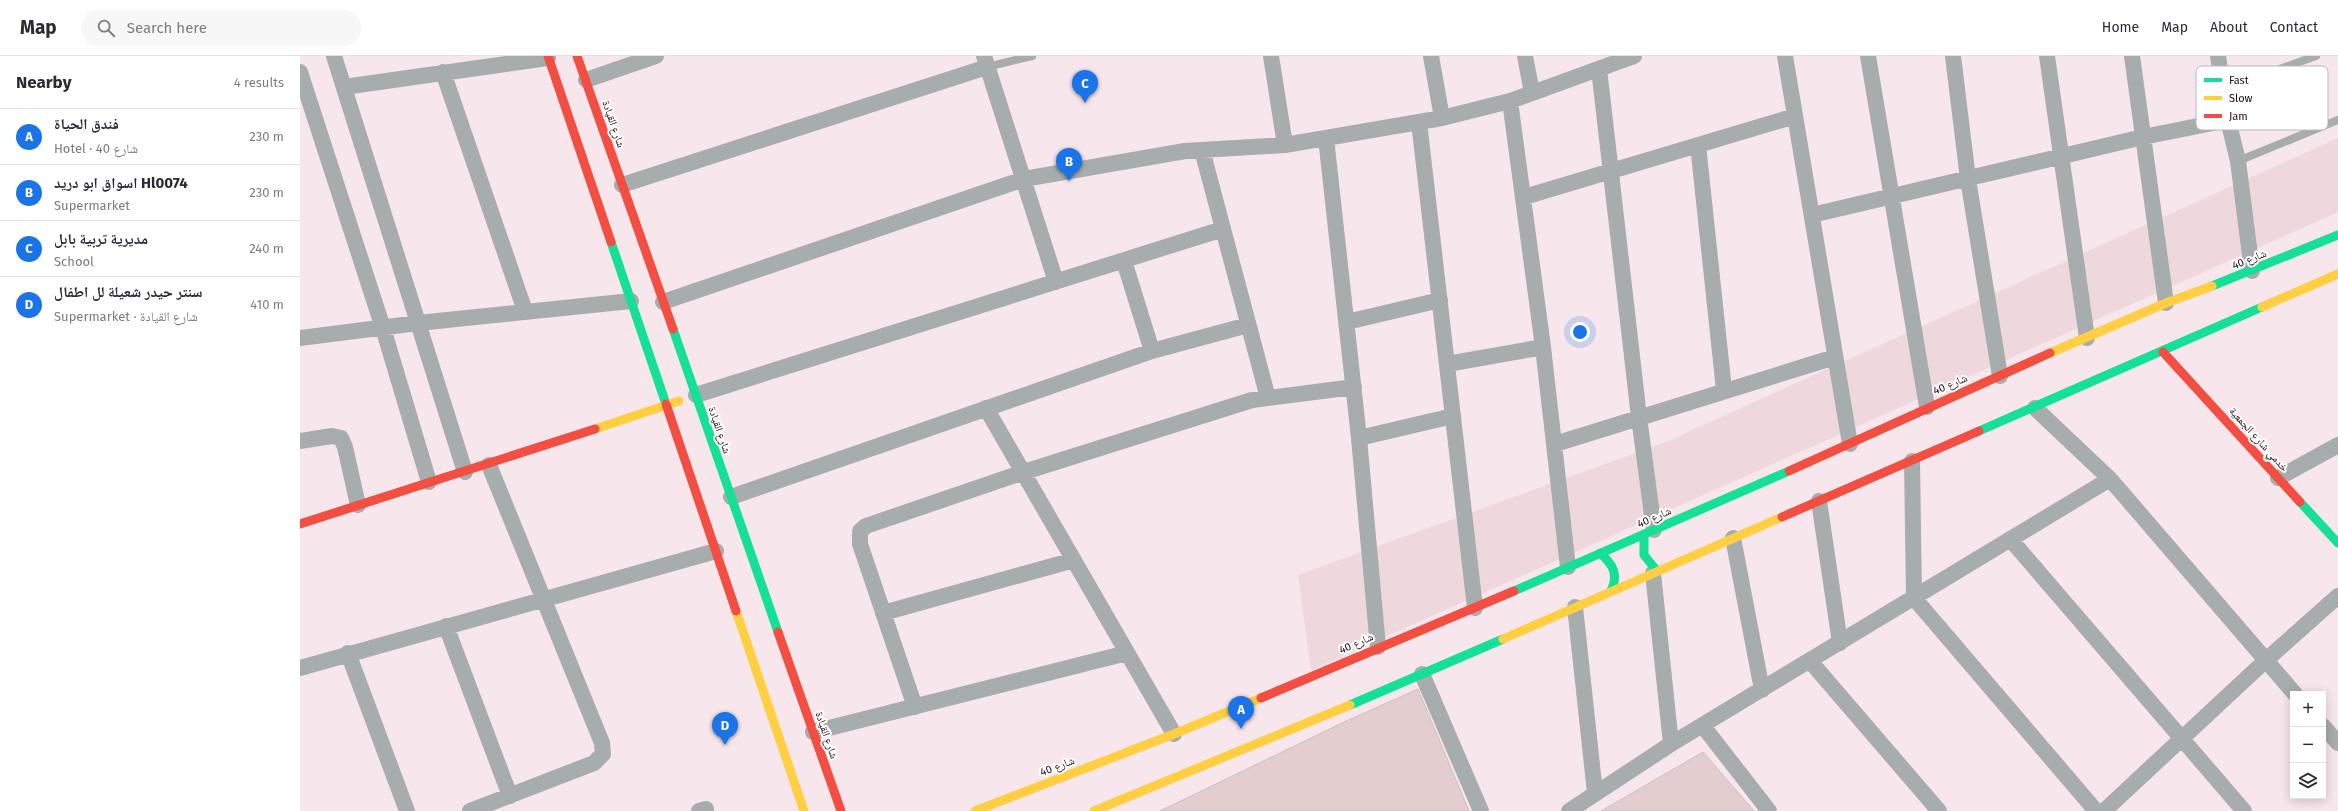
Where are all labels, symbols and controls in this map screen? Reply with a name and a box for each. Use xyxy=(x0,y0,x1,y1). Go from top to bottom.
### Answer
search box xyxy=(81,10,361,46)
text: Map xyxy=(20,16,57,39)
icon: search xyxy=(95,17,117,39)
text: Search here xyxy=(127,19,207,37)
text: Home xyxy=(2102,19,2139,36)
text: Map xyxy=(2161,19,2188,36)
text: About xyxy=(2210,19,2248,36)
text: Contact xyxy=(2270,19,2318,36)
legend xyxy=(2196,66,2328,130)
pin: C xyxy=(1072,70,1098,103)
text: Nearby xyxy=(16,72,71,93)
text: Fast xyxy=(2229,74,2249,87)
text: 4 results xyxy=(234,75,284,90)
text: Slow xyxy=(2229,92,2253,105)
street label: شارع القيادة xyxy=(599,99,628,149)
text: Jam xyxy=(2229,110,2248,123)
text: فندق الحياة xyxy=(54,115,119,133)
text: A xyxy=(25,129,33,144)
text: 230 m xyxy=(249,129,284,144)
text: Hotel · شارع 40 xyxy=(54,141,138,156)
pin: B xyxy=(1056,148,1082,181)
text: اسواق ابو دريد Hl0074 xyxy=(54,174,188,192)
text: B xyxy=(25,185,33,200)
text: 230 m xyxy=(249,185,284,200)
text: Supermarket xyxy=(54,198,130,213)
text: مديرية تربية بابل xyxy=(54,230,148,248)
text: C xyxy=(25,241,33,256)
text: 240 m xyxy=(249,241,284,256)
street label: شارع 40 xyxy=(2230,247,2268,272)
text: School xyxy=(54,254,94,269)
text: سنتر حيدر شعيلة لل اطفال xyxy=(54,283,203,301)
text: D xyxy=(25,297,33,312)
text: 410 m xyxy=(250,297,284,312)
text: Supermarket · شارع القيادة xyxy=(54,309,198,324)
your location xyxy=(1570,322,1590,342)
street label: شارع 40 xyxy=(1931,371,1969,397)
street label: شارع القيادة xyxy=(705,405,734,455)
street label: خدمي شارع الجمعية xyxy=(2225,405,2291,475)
street label: شارع 40 xyxy=(1635,504,1673,531)
street label: شارع 40 xyxy=(1337,630,1375,657)
map controls xyxy=(2290,691,2326,799)
button: + xyxy=(2290,691,2326,727)
pin: A xyxy=(1228,696,1254,729)
street label: شارع القيادة xyxy=(812,710,841,760)
pin: D xyxy=(712,712,738,745)
button: − xyxy=(2290,727,2326,763)
street label: شارع 40 xyxy=(1038,754,1076,779)
button: layers xyxy=(2290,763,2326,799)

